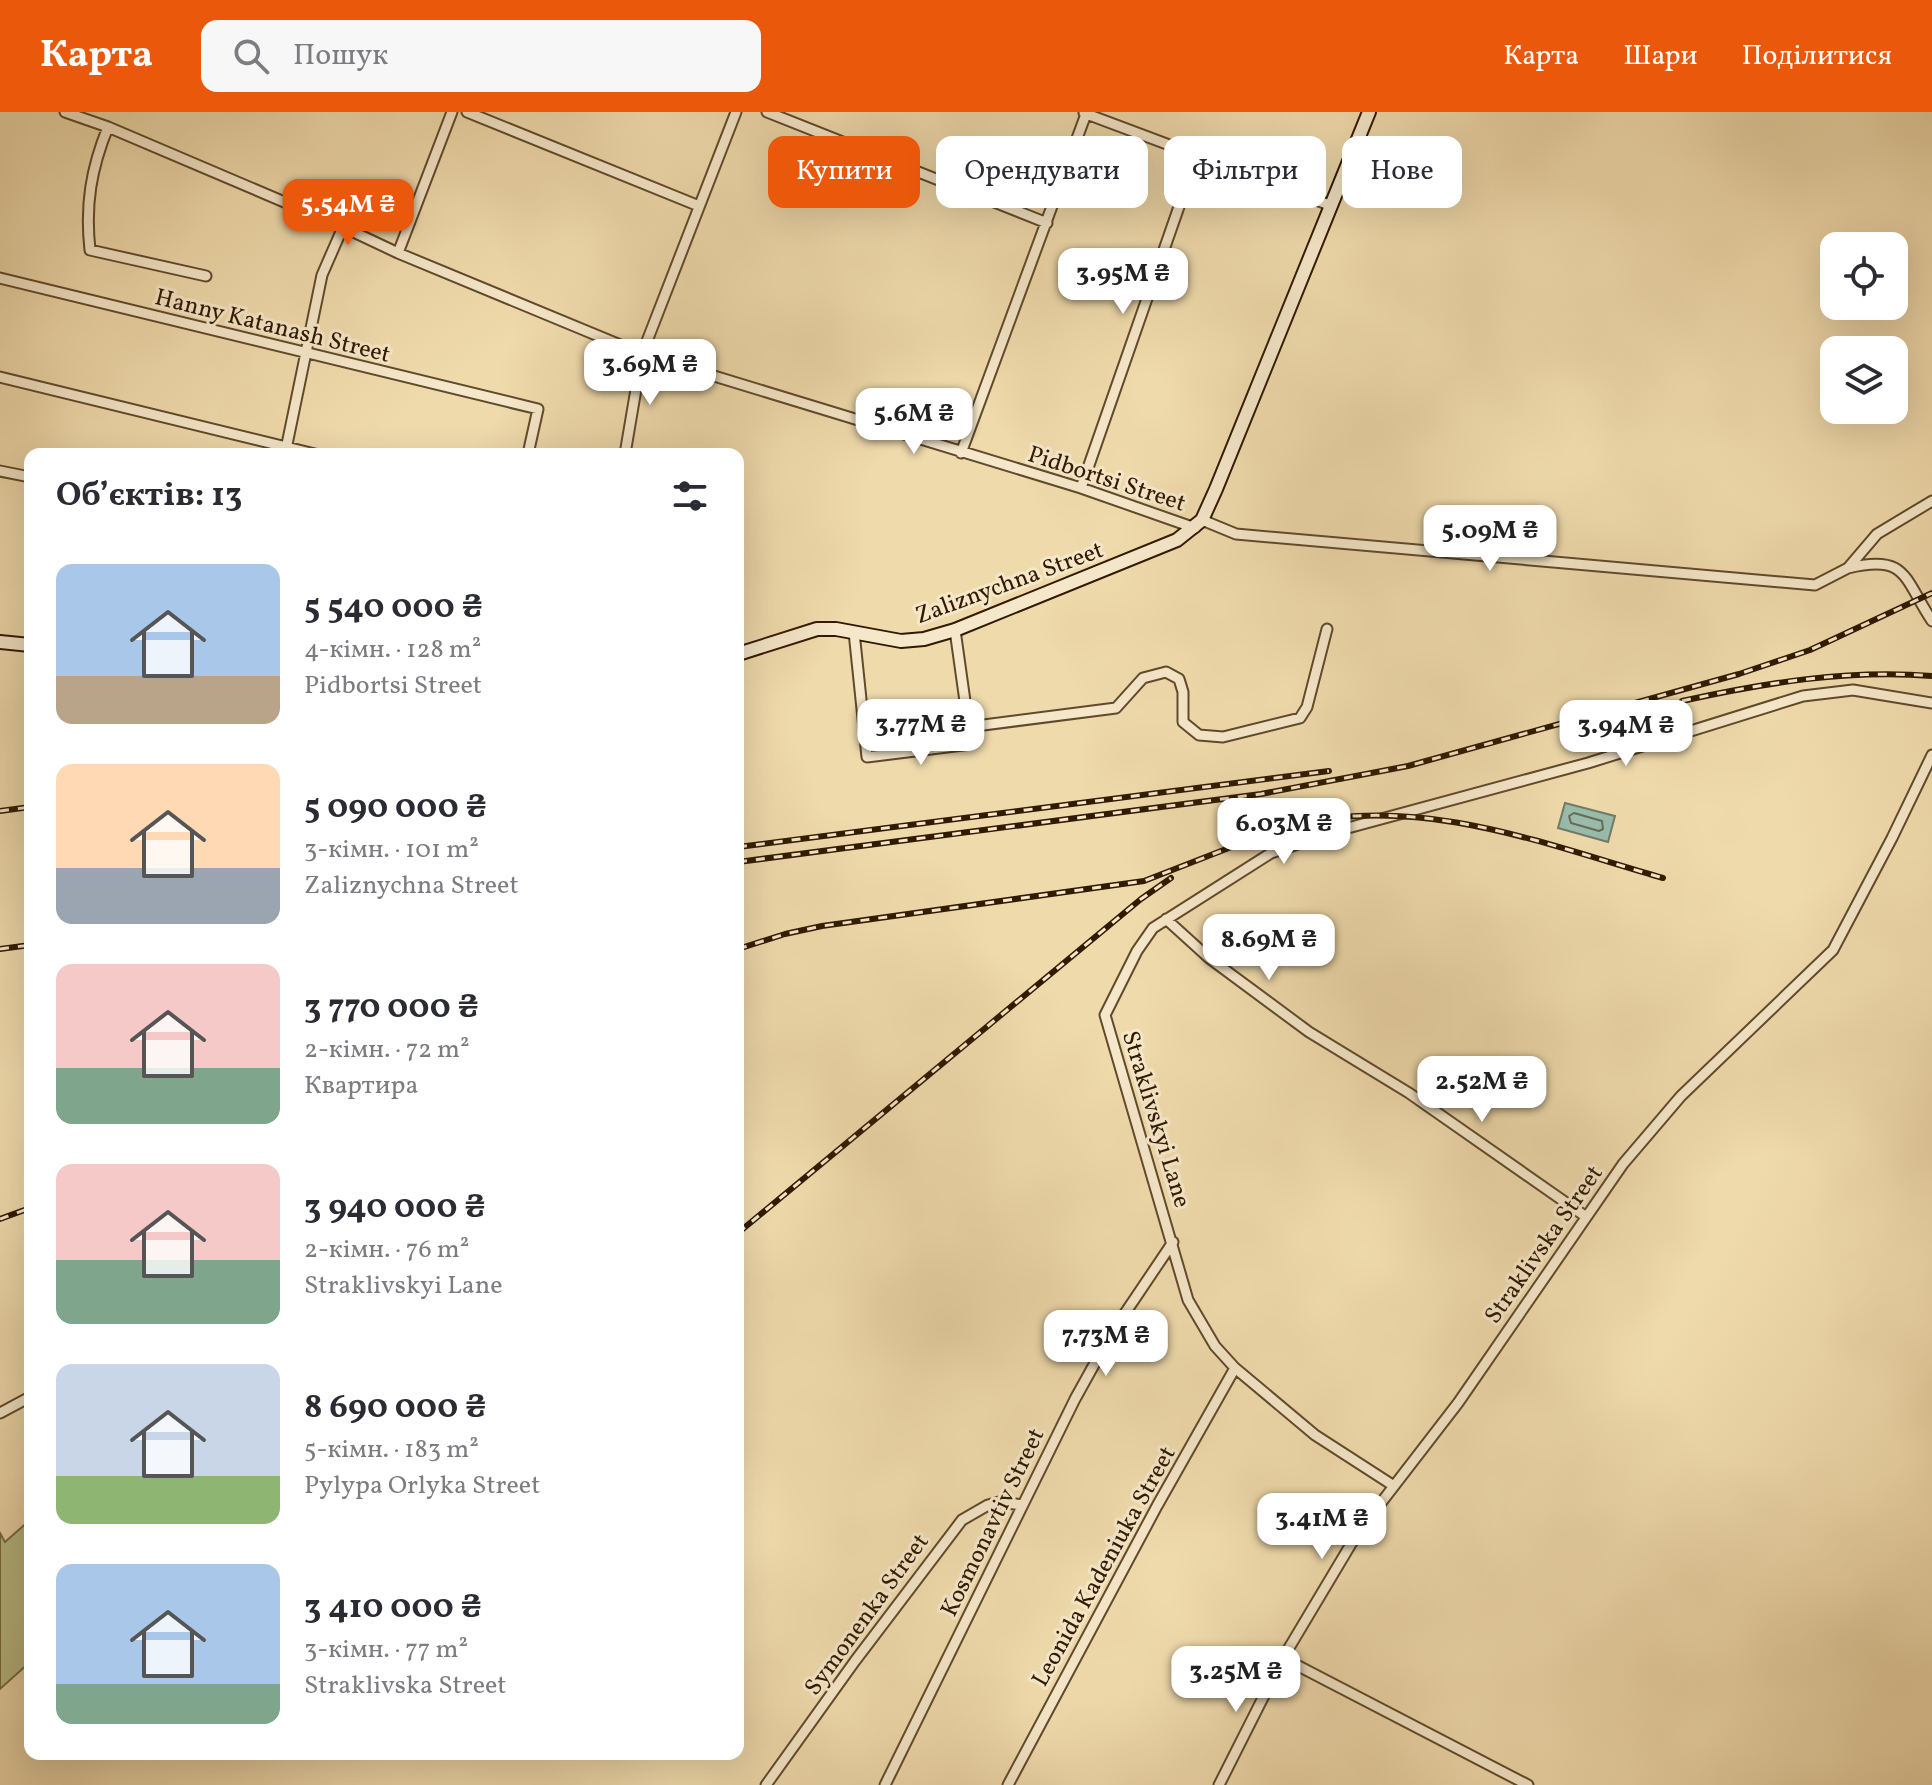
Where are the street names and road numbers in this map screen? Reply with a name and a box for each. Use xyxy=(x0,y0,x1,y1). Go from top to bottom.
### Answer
street label: Hanny Katanash Street xyxy=(151,281,394,373)
street label: Pidbortsi Street xyxy=(1023,438,1190,521)
street label: Zaliznychna Street xyxy=(911,534,1109,634)
street label: Straklivskyi Lane xyxy=(1112,1027,1198,1212)
street label: Straklivska Street xyxy=(1477,1159,1612,1331)
street label: Kosmonavtiv Street xyxy=(933,1423,1054,1623)
street label: Leonida Kadeniuka Street xyxy=(1024,1440,1185,1693)
street label: Symonenka Street xyxy=(797,1527,938,1703)

